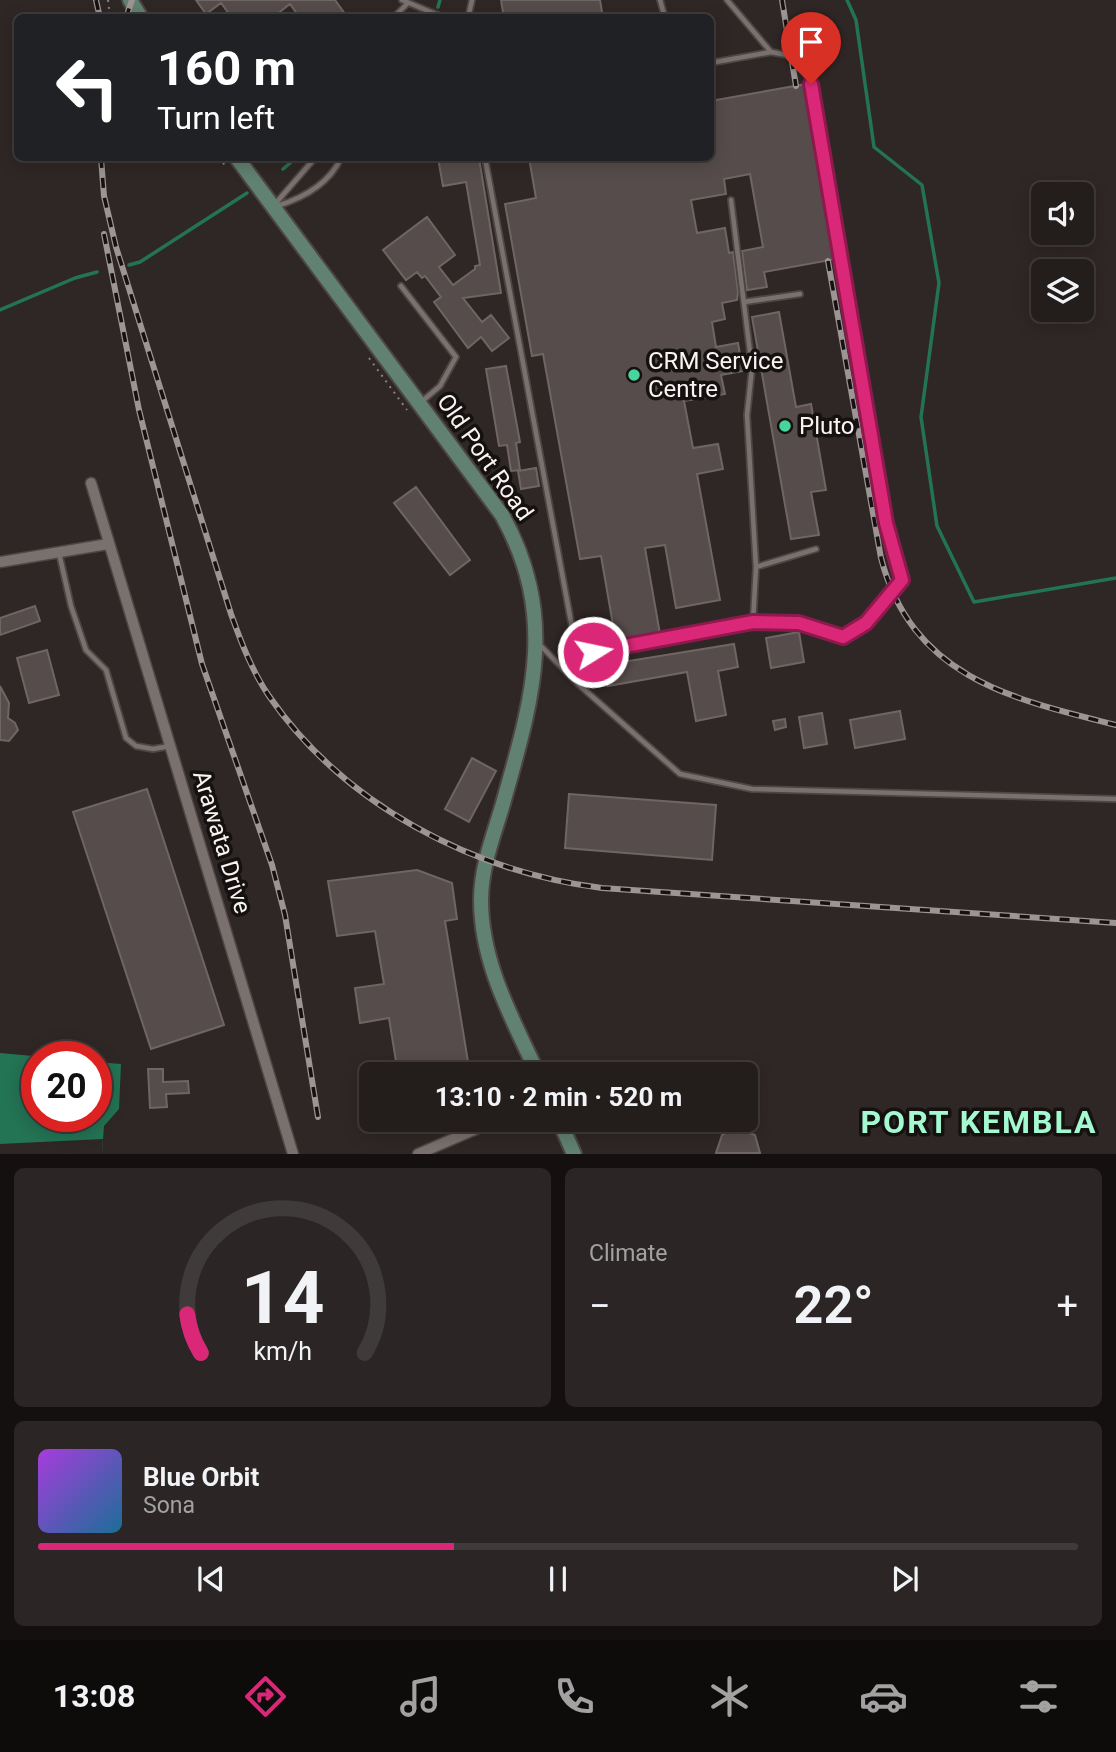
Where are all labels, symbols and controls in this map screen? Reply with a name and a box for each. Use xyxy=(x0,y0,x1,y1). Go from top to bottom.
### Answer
pin xyxy=(781,12.0,841,84)
icon: arrive xyxy=(792,23,830,61)
text: 160 m xyxy=(157,40,296,97)
icon: left xyxy=(42,42,133,133)
text: Turn left xyxy=(157,99,275,137)
map controls xyxy=(1031,182,1094,322)
button: sound xyxy=(1031,182,1094,245)
button: layers xyxy=(1031,259,1094,322)
place label: CRM Service Centre xyxy=(648,347,783,403)
marker: CRM Service Centre xyxy=(626,367,642,383)
street label: Old Port Road xyxy=(431,388,539,526)
place label: Pluto xyxy=(799,412,855,440)
marker: Pluto xyxy=(777,418,793,434)
position arrow xyxy=(556,615,630,689)
street label: Arawata Drive xyxy=(187,767,257,917)
speed limit sign: 20 xyxy=(21,1041,112,1132)
text: 13:10 · 2 min · 520 m xyxy=(435,1082,682,1112)
district label: PORT KEMBLA xyxy=(860,1103,1098,1141)
text: Climate xyxy=(589,1240,668,1267)
text: 14 xyxy=(241,1256,324,1342)
text: 22° xyxy=(794,1275,874,1336)
text: − xyxy=(589,1284,611,1328)
text: + xyxy=(1056,1284,1078,1328)
text: km/h xyxy=(253,1337,312,1366)
text: Blue Orbit xyxy=(143,1462,259,1492)
text: Sona xyxy=(143,1492,195,1519)
icon: previous xyxy=(192,1560,230,1598)
icon: pause xyxy=(539,1560,577,1598)
icon: next xyxy=(886,1560,924,1598)
icon: directions xyxy=(241,1672,290,1721)
icon: music xyxy=(396,1672,445,1721)
icon: phone xyxy=(550,1672,599,1721)
icon: climate xyxy=(705,1672,754,1721)
icon: car xyxy=(859,1672,908,1721)
icon: filters xyxy=(1014,1672,1063,1721)
text: 13:08 xyxy=(53,1677,135,1715)

